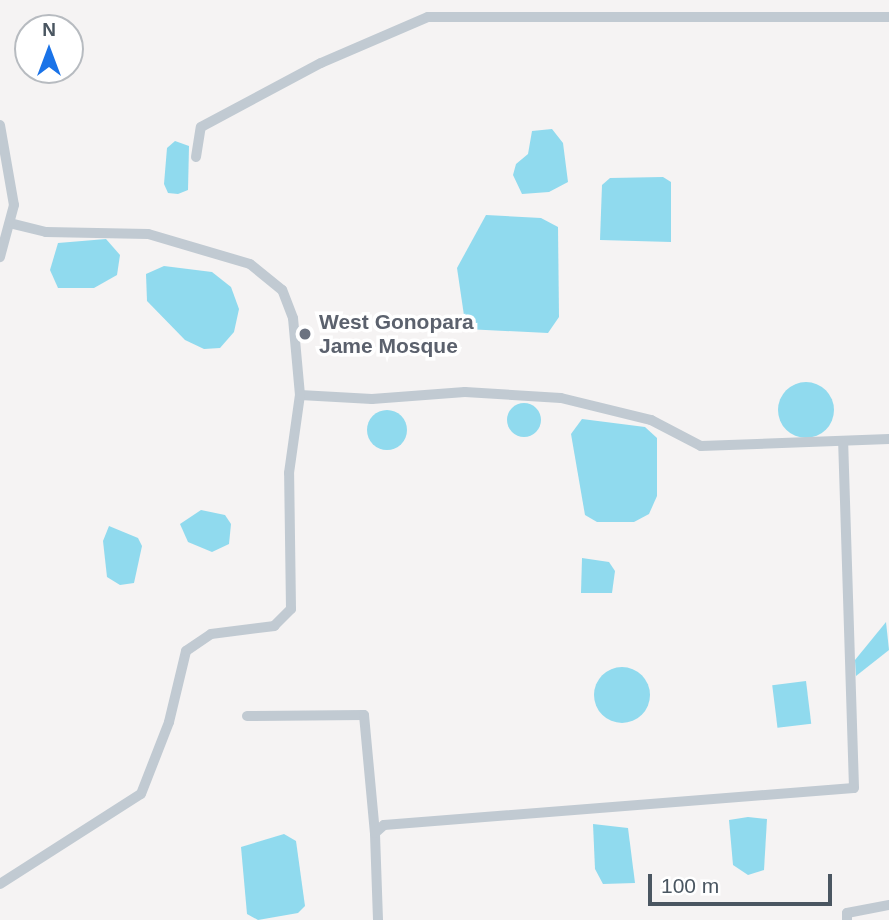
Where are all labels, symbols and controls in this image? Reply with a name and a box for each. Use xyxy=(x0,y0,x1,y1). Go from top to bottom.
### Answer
north arrow xyxy=(14,14,84,84)
text: N xyxy=(42,19,56,40)
place label: West Gonopara Jame Mosque xyxy=(319,309,474,359)
marker: West Gonopara Jame Mosque xyxy=(297,326,313,342)
scale bar xyxy=(651,860,835,904)
text: 100 m xyxy=(661,874,719,897)

